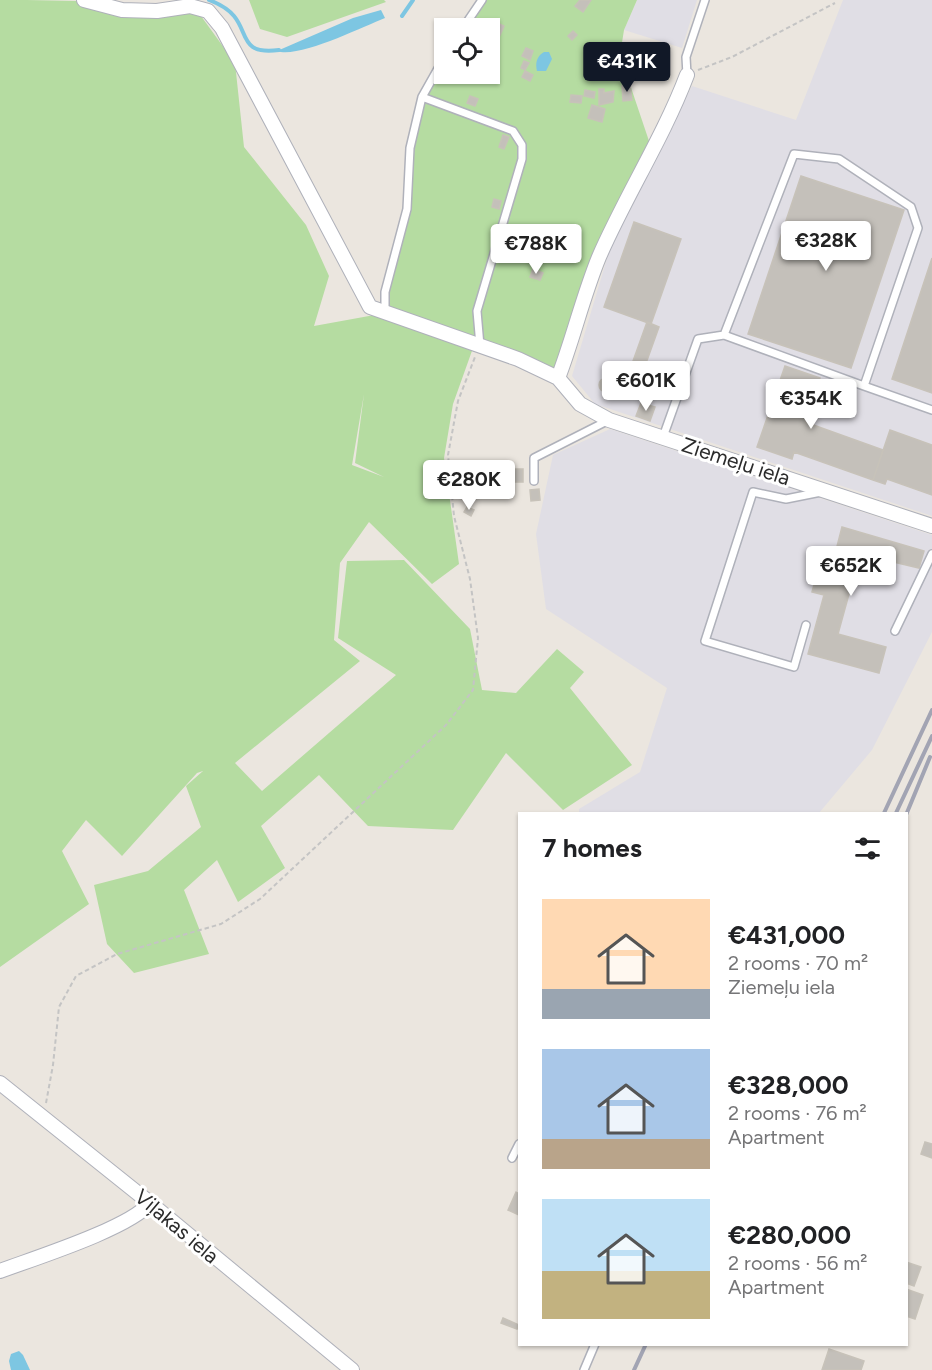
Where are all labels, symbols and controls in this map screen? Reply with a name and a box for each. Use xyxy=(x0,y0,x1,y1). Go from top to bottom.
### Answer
map controls xyxy=(434,18,500,84)
button: locate xyxy=(434,18,500,84)
pin: €431K xyxy=(585,42,669,93)
text: €431K xyxy=(597,49,657,73)
pin: €328K xyxy=(784,221,868,272)
pin: €788K xyxy=(494,224,578,275)
text: €328K xyxy=(795,228,857,252)
text: €788K xyxy=(505,231,567,255)
pin: €601K xyxy=(604,361,688,412)
text: €601K xyxy=(616,368,676,392)
pin: €354K xyxy=(769,379,853,430)
text: €354K xyxy=(780,386,842,410)
street label: Ziemeļu iela xyxy=(679,432,793,490)
pin: €280K xyxy=(427,460,511,511)
text: €280K xyxy=(437,467,501,491)
pin: €652K xyxy=(809,546,893,597)
text: €652K xyxy=(820,553,882,577)
text: 7 homes xyxy=(542,832,642,864)
icon: filters xyxy=(851,832,884,865)
text: €431,000 xyxy=(728,919,845,951)
icon: home xyxy=(590,923,662,995)
text: 2 rooms · 70 m² xyxy=(728,951,868,975)
text: Ziemeļu iela xyxy=(728,975,835,999)
text: €328,000 xyxy=(728,1069,849,1101)
icon: home xyxy=(590,1073,662,1145)
text: 2 rooms · 76 m² xyxy=(728,1101,867,1125)
text: Apartment xyxy=(728,1125,825,1149)
street label: Viļakas iela xyxy=(130,1184,224,1268)
text: €280,000 xyxy=(728,1219,851,1251)
icon: home xyxy=(590,1223,662,1295)
text: 2 rooms · 56 m² xyxy=(728,1251,867,1275)
text: Apartment xyxy=(728,1275,825,1299)

